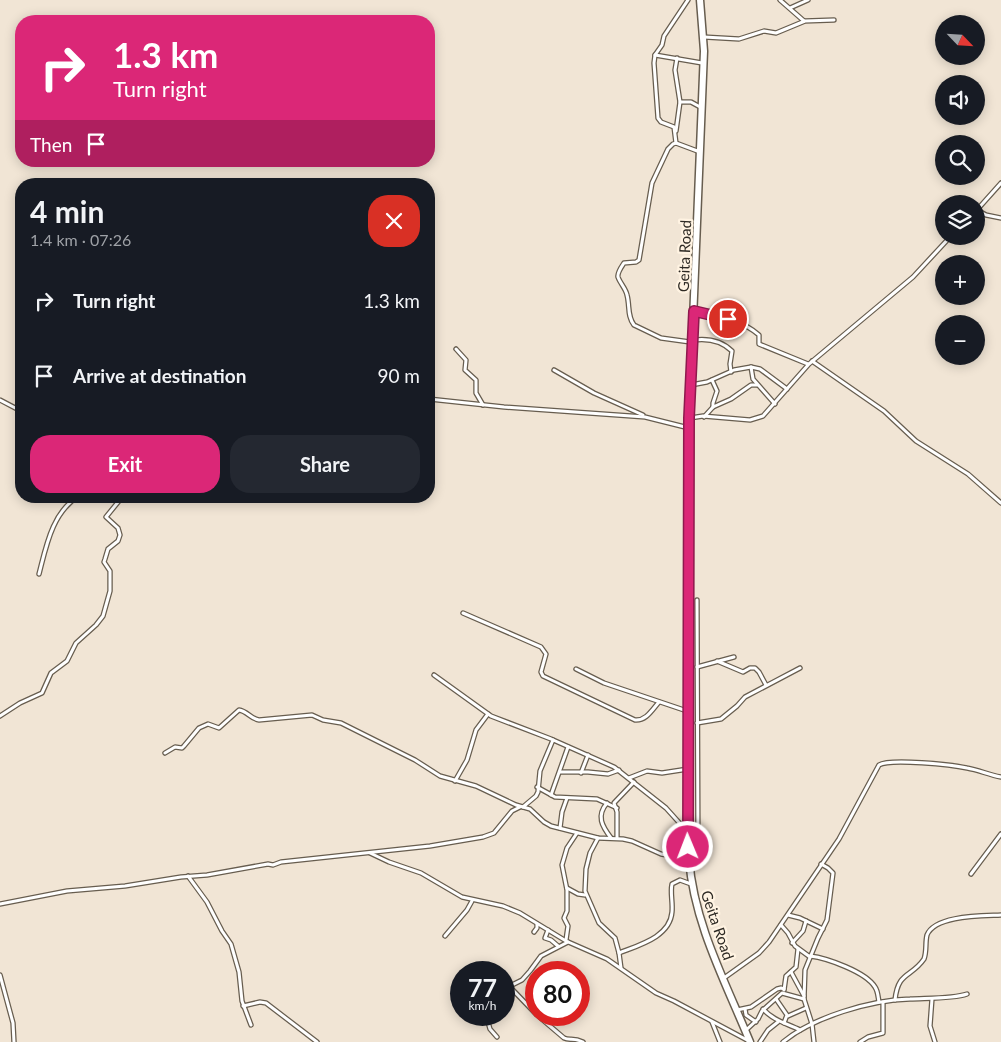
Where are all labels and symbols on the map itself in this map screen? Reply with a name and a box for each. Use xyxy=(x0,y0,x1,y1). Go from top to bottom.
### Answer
north arrow xyxy=(935,15,985,65)
street label: Geita Road xyxy=(674,220,694,292)
pin xyxy=(707,298,749,340)
position arrow xyxy=(661,820,713,872)
street label: Geita Road xyxy=(698,888,738,962)
speed limit sign: 80 xyxy=(525,961,590,1026)

